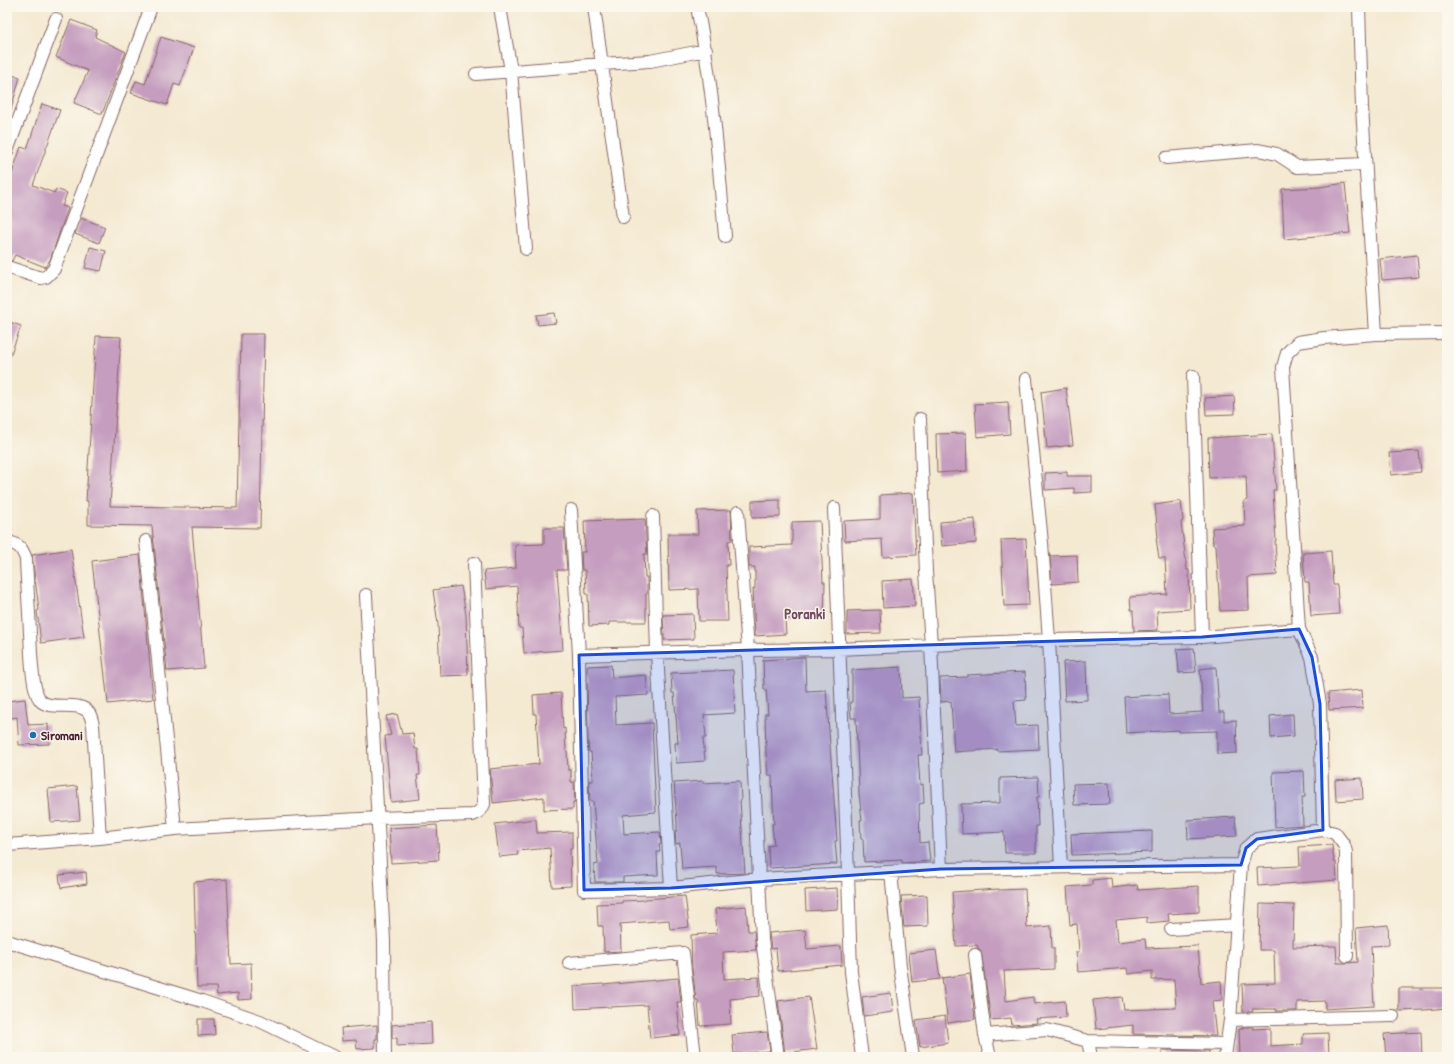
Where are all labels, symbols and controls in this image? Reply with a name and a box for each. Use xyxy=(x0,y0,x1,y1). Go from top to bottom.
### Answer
district label: Poranki xyxy=(784,603,826,624)
place label: Siromani xyxy=(41,726,83,744)
marker: Siromani xyxy=(28,730,38,740)

